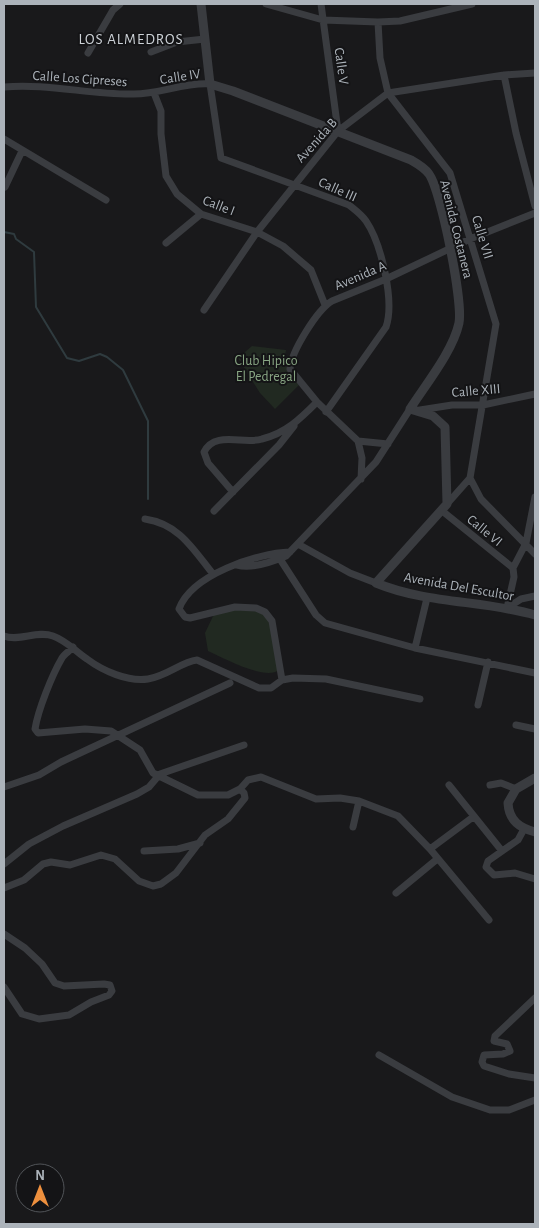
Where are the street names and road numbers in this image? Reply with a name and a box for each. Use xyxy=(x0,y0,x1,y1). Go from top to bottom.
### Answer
street label: Calle V xyxy=(331,47,351,86)
street label: Calle IV xyxy=(159,67,202,87)
street label: Calle Los Cipreses xyxy=(32,69,128,89)
street label: Avenida B xyxy=(293,116,340,165)
street label: Calle III xyxy=(316,175,359,205)
street label: Avenida Costanera xyxy=(437,179,475,280)
street label: Calle I xyxy=(201,193,237,218)
street label: Calle VII xyxy=(469,214,495,261)
street label: Avenida A xyxy=(332,259,388,293)
street label: Calle XIII xyxy=(451,382,501,400)
street label: Calle VI xyxy=(464,512,505,549)
street label: Avenida Del Escultor xyxy=(403,570,515,604)

